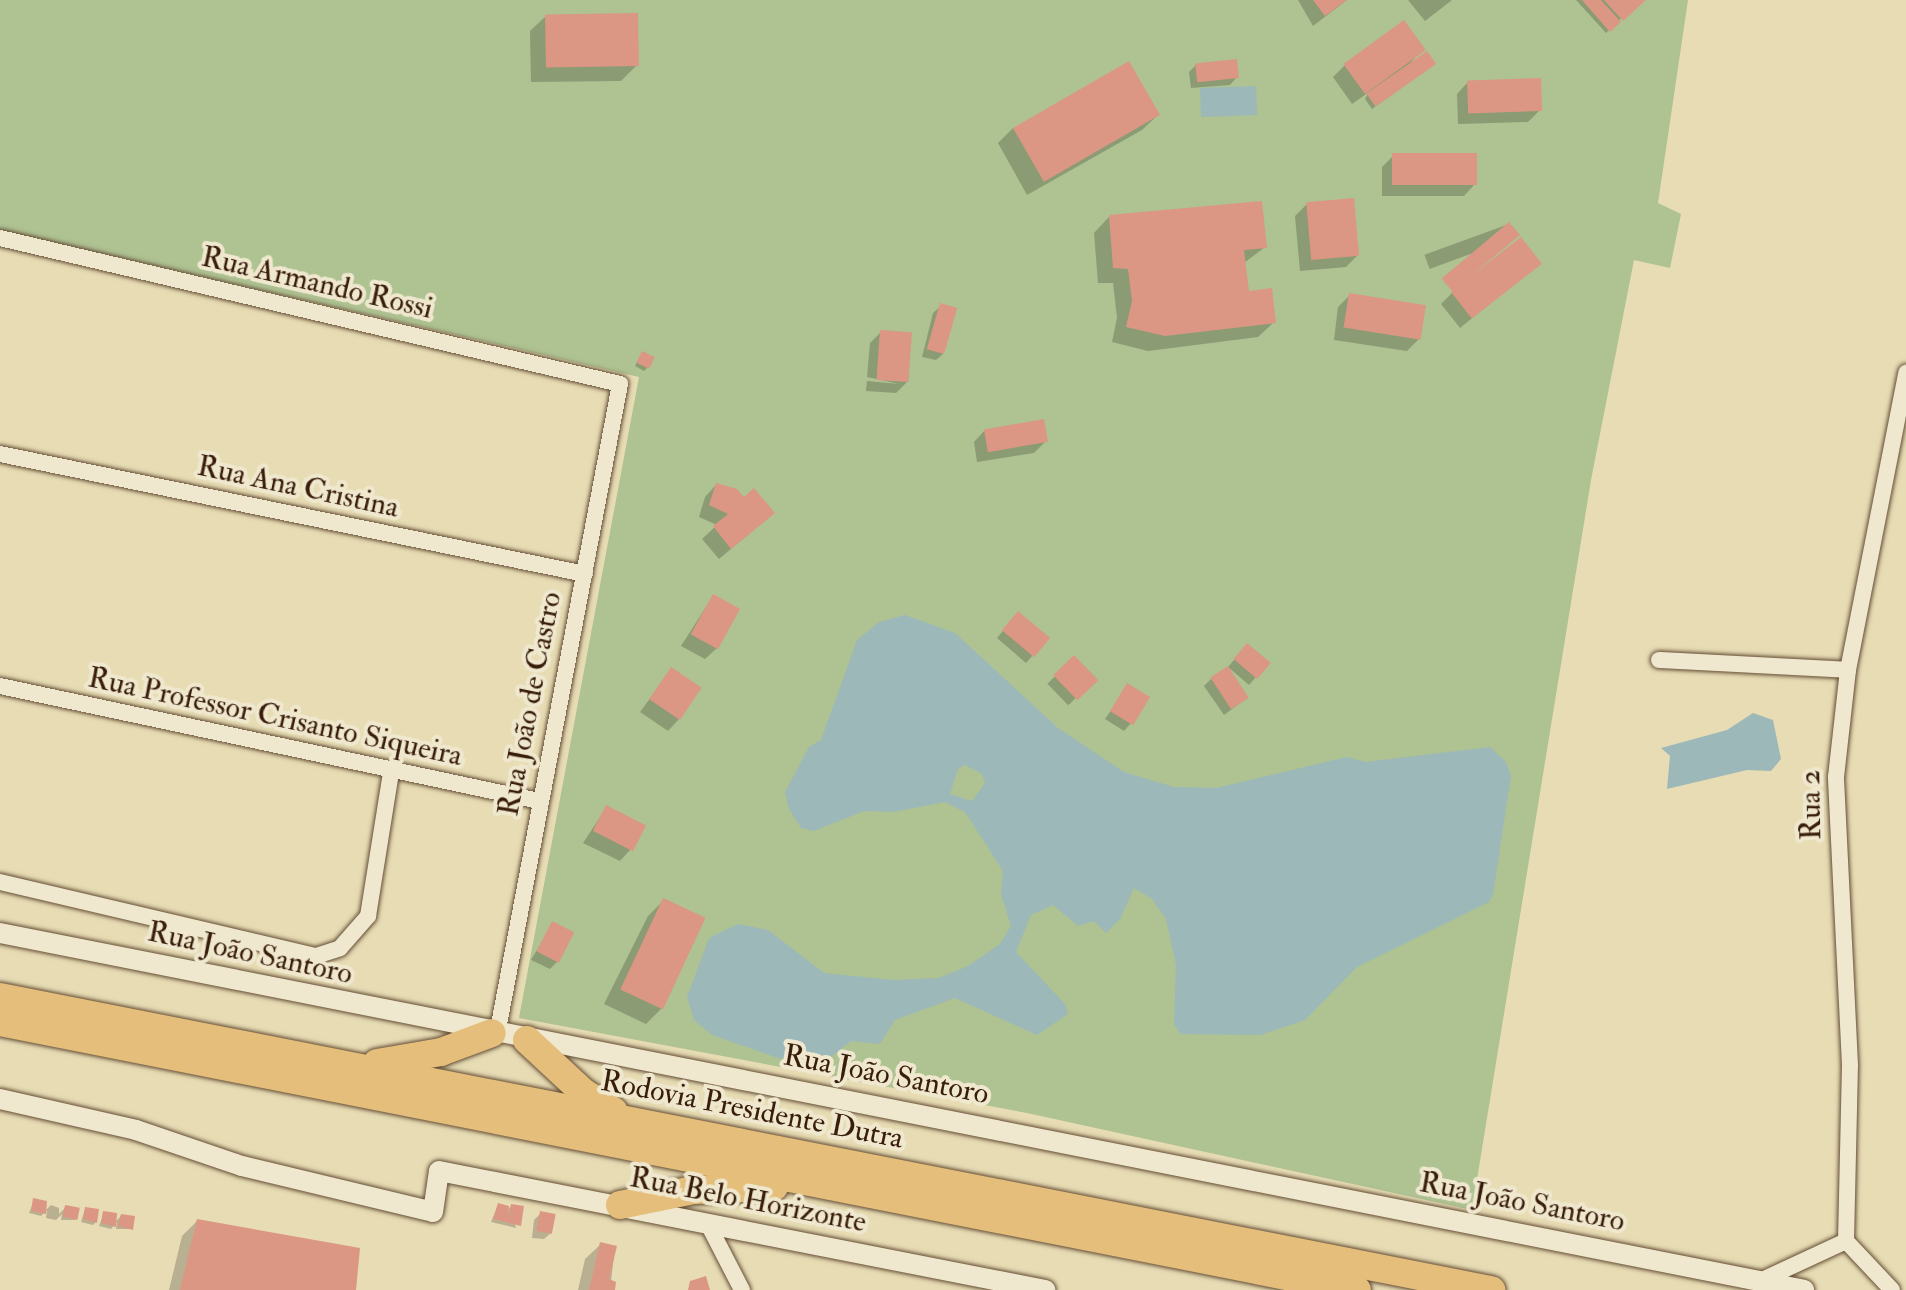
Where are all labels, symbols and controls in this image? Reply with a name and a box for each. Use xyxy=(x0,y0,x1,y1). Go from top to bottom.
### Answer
street label: Rua Armando Rossi xyxy=(198,239,436,327)
street label: Rua Ana Cristina xyxy=(194,448,402,526)
street label: Rua João de Castro xyxy=(491,589,569,819)
street label: Rua Professor Crisanto Siqueira xyxy=(85,660,465,774)
street label: Rua 2 xyxy=(1792,769,1830,841)
street label: Rua João Santoro xyxy=(144,914,356,992)
street label: Rua João Santoro xyxy=(780,1037,992,1113)
street label: Rodovia Presidente Dutra xyxy=(598,1063,906,1157)
street label: Rua Belo Horizonte xyxy=(627,1159,869,1241)
street label: Rua João Santoro xyxy=(1416,1164,1628,1240)

